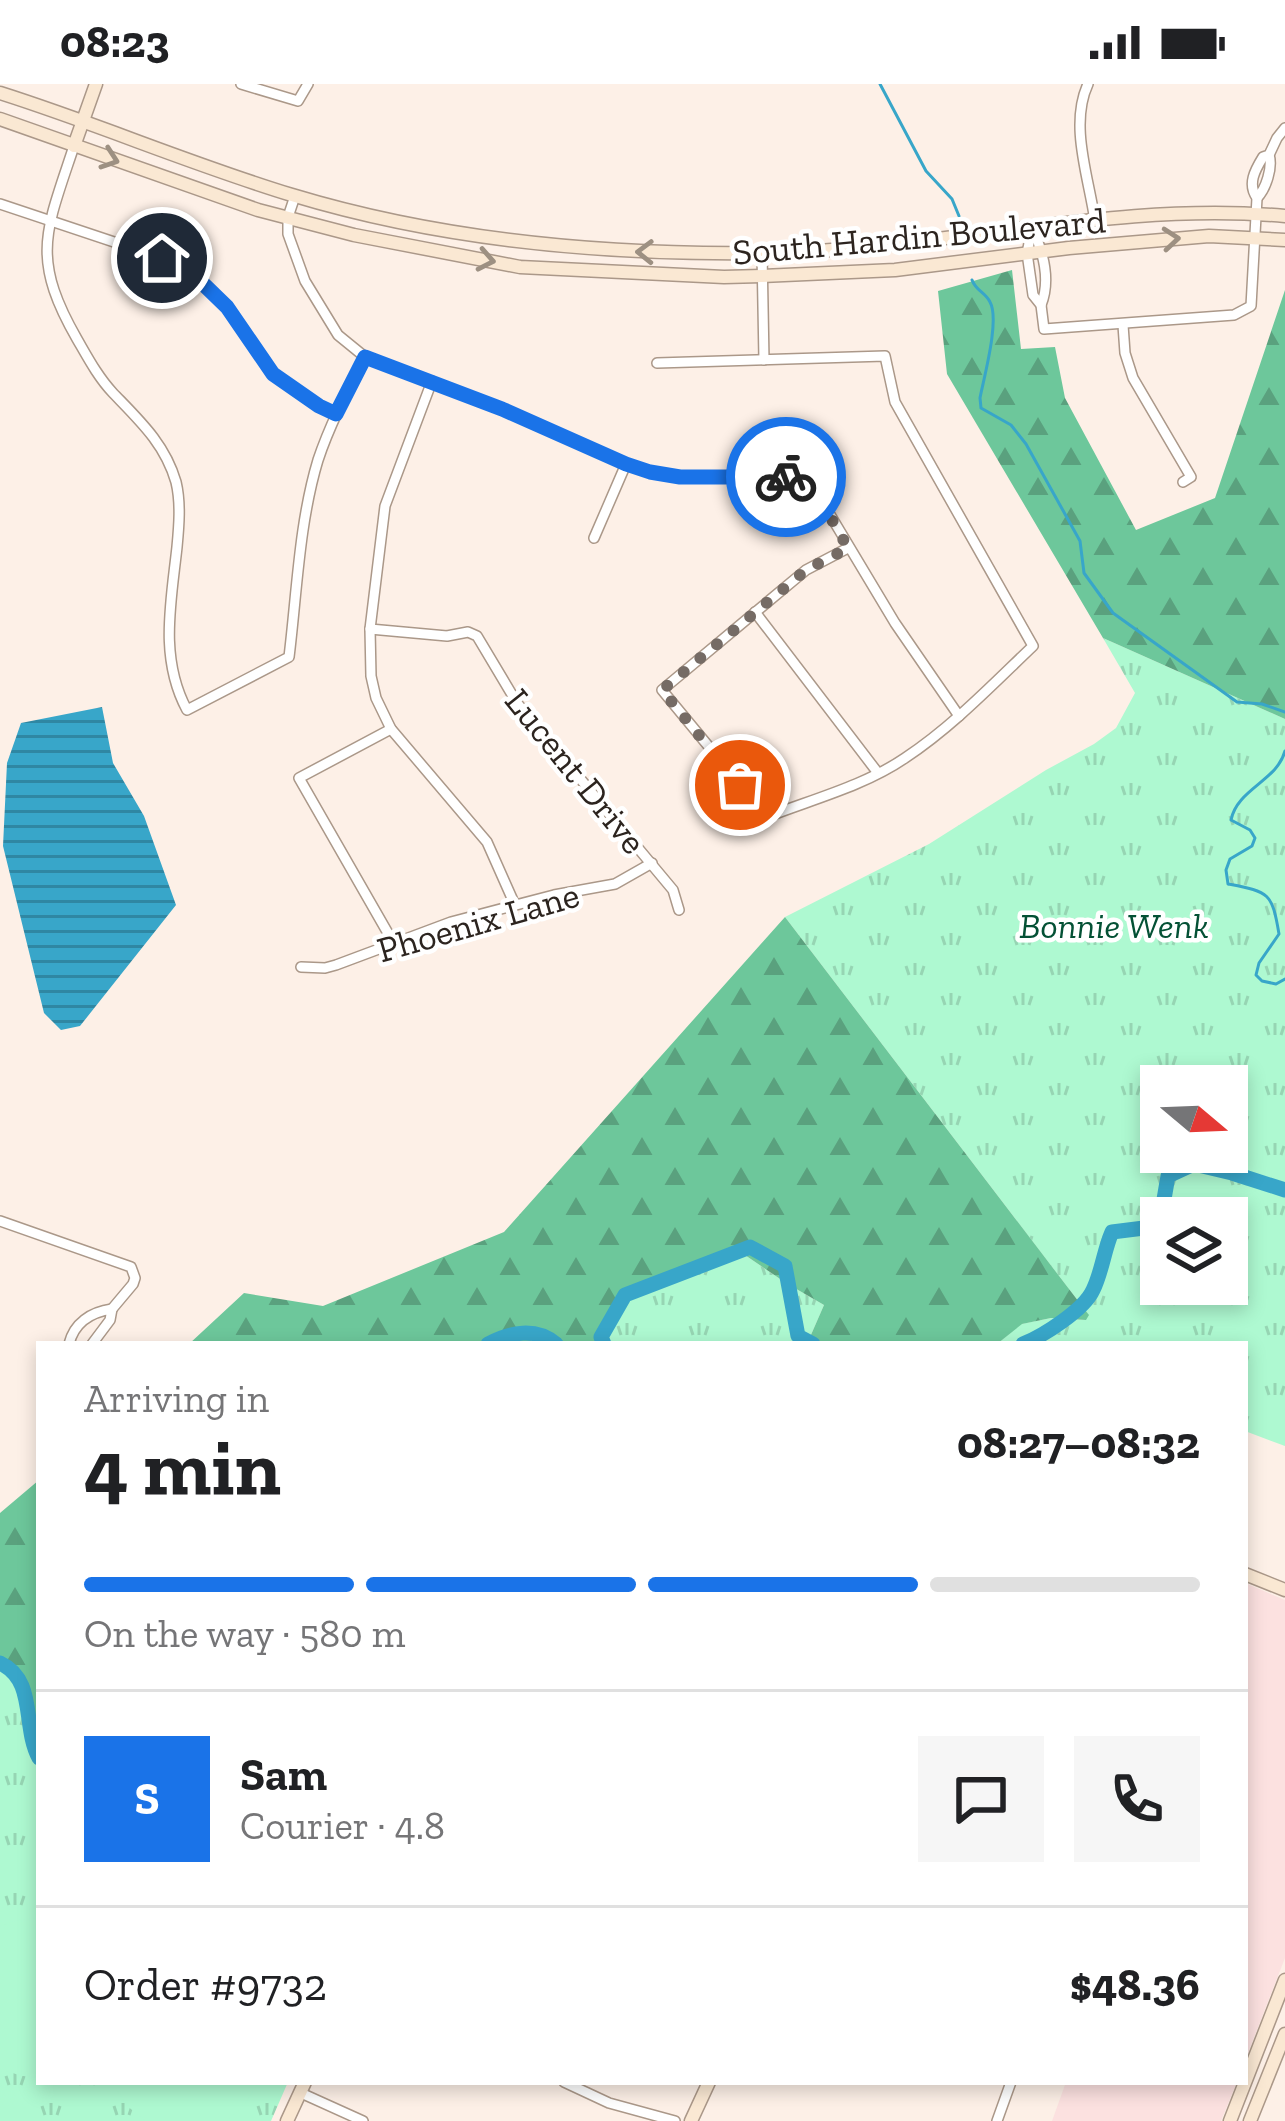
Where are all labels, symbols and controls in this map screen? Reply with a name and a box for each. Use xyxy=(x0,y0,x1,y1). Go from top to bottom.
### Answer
text: 08:23 xyxy=(60,15,170,69)
one-way arrow xyxy=(98,145,119,169)
street label: South Hardin Boulevard xyxy=(731,198,1107,274)
pin xyxy=(111,207,213,309)
icon: home xyxy=(129,225,195,291)
one-way arrow xyxy=(1162,227,1181,253)
one-way arrow xyxy=(635,239,653,265)
one-way arrow xyxy=(476,246,496,272)
courier xyxy=(726,417,846,537)
icon: bike xyxy=(753,444,819,510)
street label: Lucent Drive xyxy=(496,680,656,862)
pin xyxy=(689,734,791,836)
icon: bag xyxy=(707,752,773,818)
street label: Phoenix Lane xyxy=(372,873,584,971)
park label: Bonnie Wenk xyxy=(1019,904,1209,947)
north arrow xyxy=(1140,1065,1248,1173)
map controls xyxy=(1140,1065,1248,1305)
button: layers xyxy=(1140,1197,1248,1305)
text: Arriving in xyxy=(84,1375,269,1422)
text: 08:27–08:32 xyxy=(957,1416,1200,1470)
text: 4 min xyxy=(84,1420,281,1514)
text: On the way · 580 m xyxy=(84,1610,405,1657)
button: chat xyxy=(918,1736,1044,1862)
button: phone xyxy=(1074,1736,1200,1862)
text: Sam xyxy=(240,1748,327,1802)
text: S xyxy=(134,1772,160,1826)
text: Courier · 4.8 xyxy=(240,1802,445,1849)
text: Order #9732 xyxy=(84,1958,327,2012)
text: $48.36 xyxy=(1070,1958,1200,2012)

